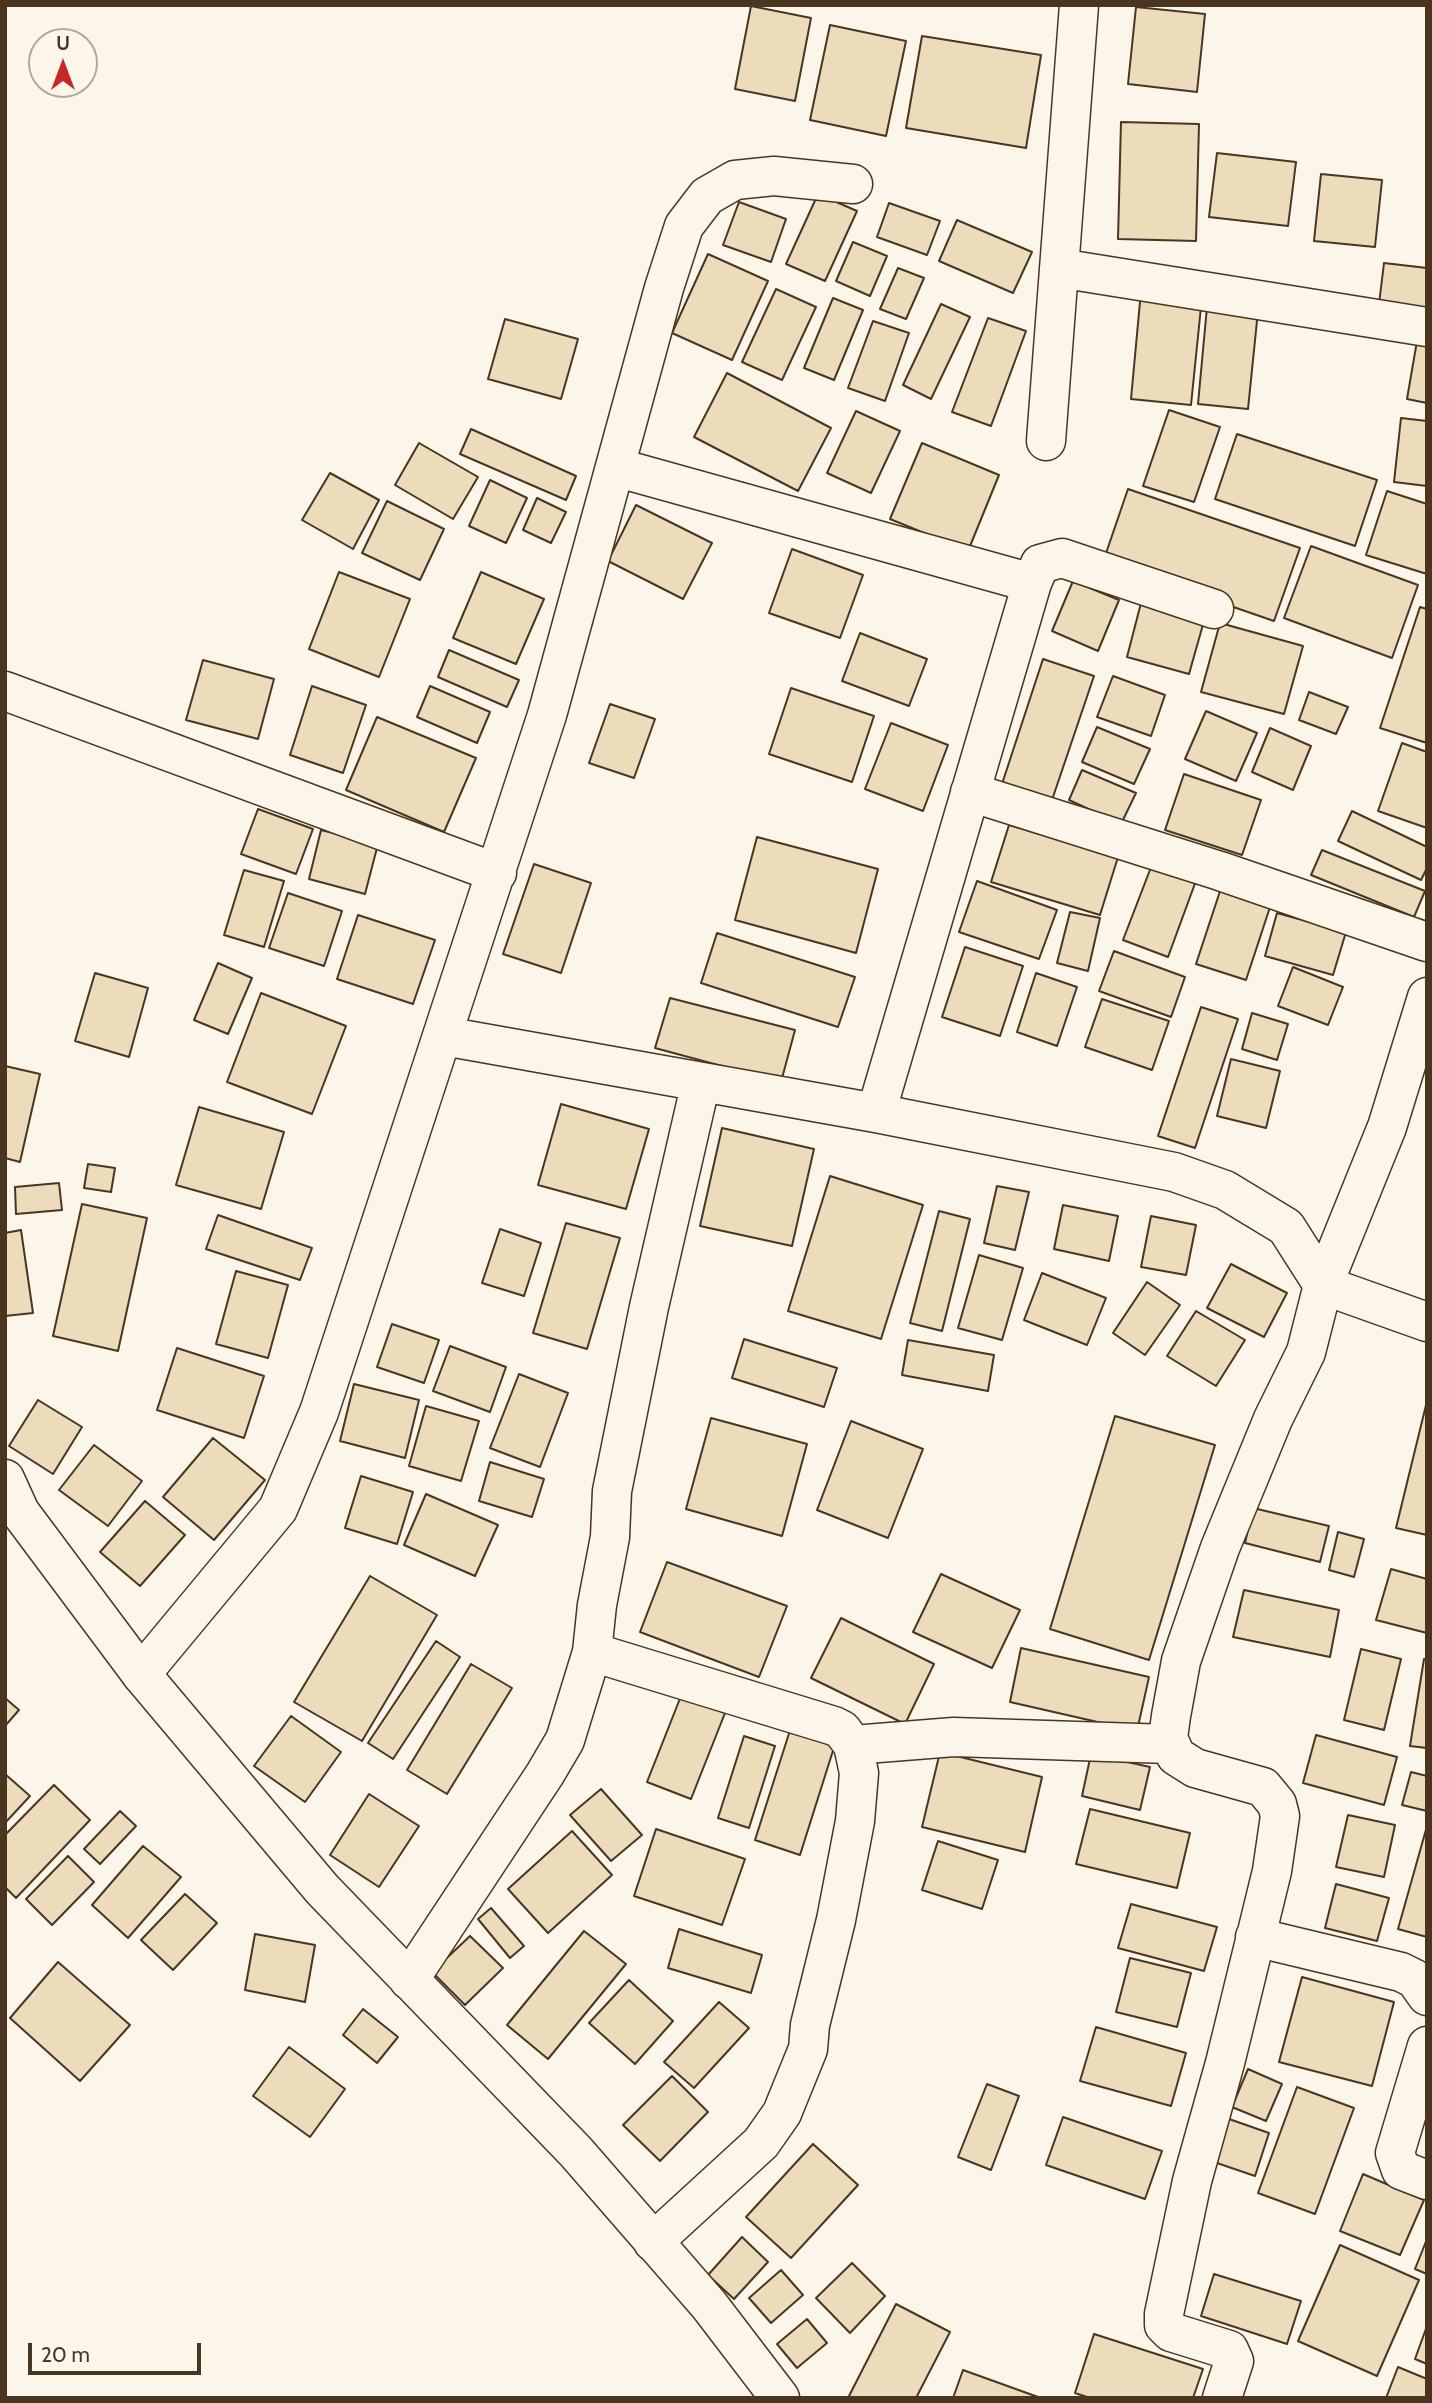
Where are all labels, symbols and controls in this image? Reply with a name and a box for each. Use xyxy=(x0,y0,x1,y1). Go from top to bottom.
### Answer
north arrow xyxy=(28,28,98,98)
text: U xyxy=(56,32,70,55)
scale bar xyxy=(32,2330,205,2374)
text: 20 m xyxy=(41,2342,90,2367)

